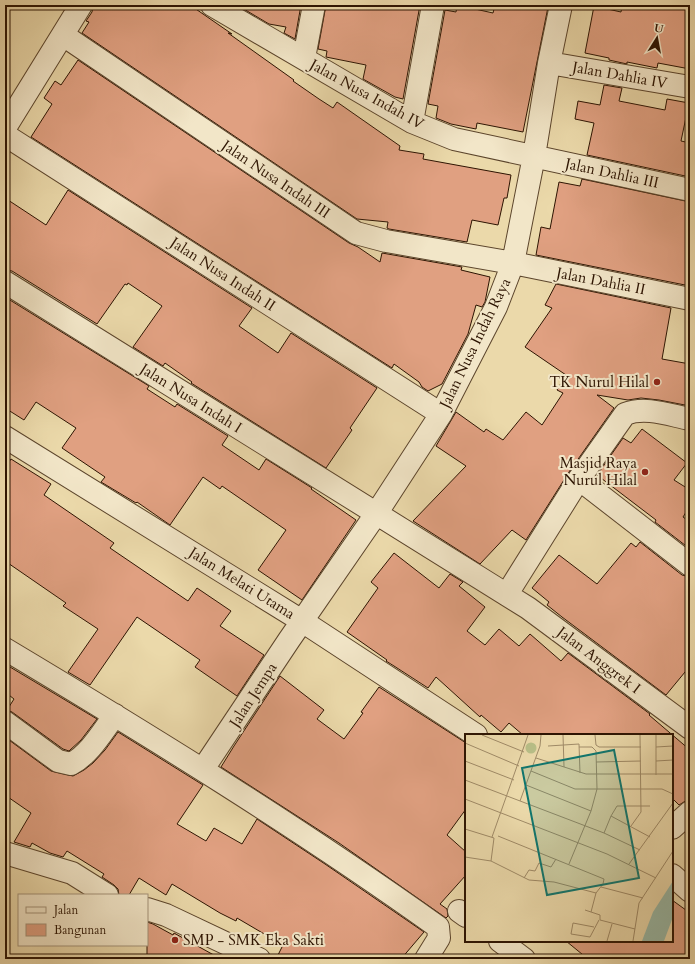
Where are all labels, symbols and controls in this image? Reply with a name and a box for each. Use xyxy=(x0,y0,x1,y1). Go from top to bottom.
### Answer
north arrow xyxy=(637,18,677,58)
text: U xyxy=(653,20,665,37)
street label: Jalan Nusa Indah IV xyxy=(305,53,428,134)
street label: Jalan Dahlia IV xyxy=(569,56,669,93)
street label: Jalan Nusa Indah III xyxy=(216,134,334,223)
street label: Jalan Dahlia III xyxy=(561,153,661,193)
street label: Jalan Nusa Indah II xyxy=(165,231,279,315)
street label: Jalan Dahlia II xyxy=(553,262,647,299)
street label: Jalan Nusa Indah Raya xyxy=(434,274,515,413)
street label: Jalan Nusa Indah I xyxy=(135,358,246,437)
place label: TK Nurul Hilal xyxy=(549,372,649,392)
marker: TK Nurul Hilal xyxy=(652,377,662,387)
place label: Masjid Raya Nurul Hilal xyxy=(560,453,638,490)
marker: Masjid Raya Nurul Hilal xyxy=(640,467,650,477)
street label: Jalan Melati Utama xyxy=(184,541,299,624)
street label: Jalan Anggrek I xyxy=(551,621,645,698)
street label: Jalan Jempa xyxy=(224,658,282,733)
inset map xyxy=(465,734,673,942)
legend xyxy=(18,894,148,946)
text: Jalan xyxy=(52,902,78,918)
text: Bangunan xyxy=(54,922,106,938)
place label: SMP - SMK Eka Sakti xyxy=(183,930,324,950)
marker: SMP - SMK Eka Sakti xyxy=(170,935,180,945)

